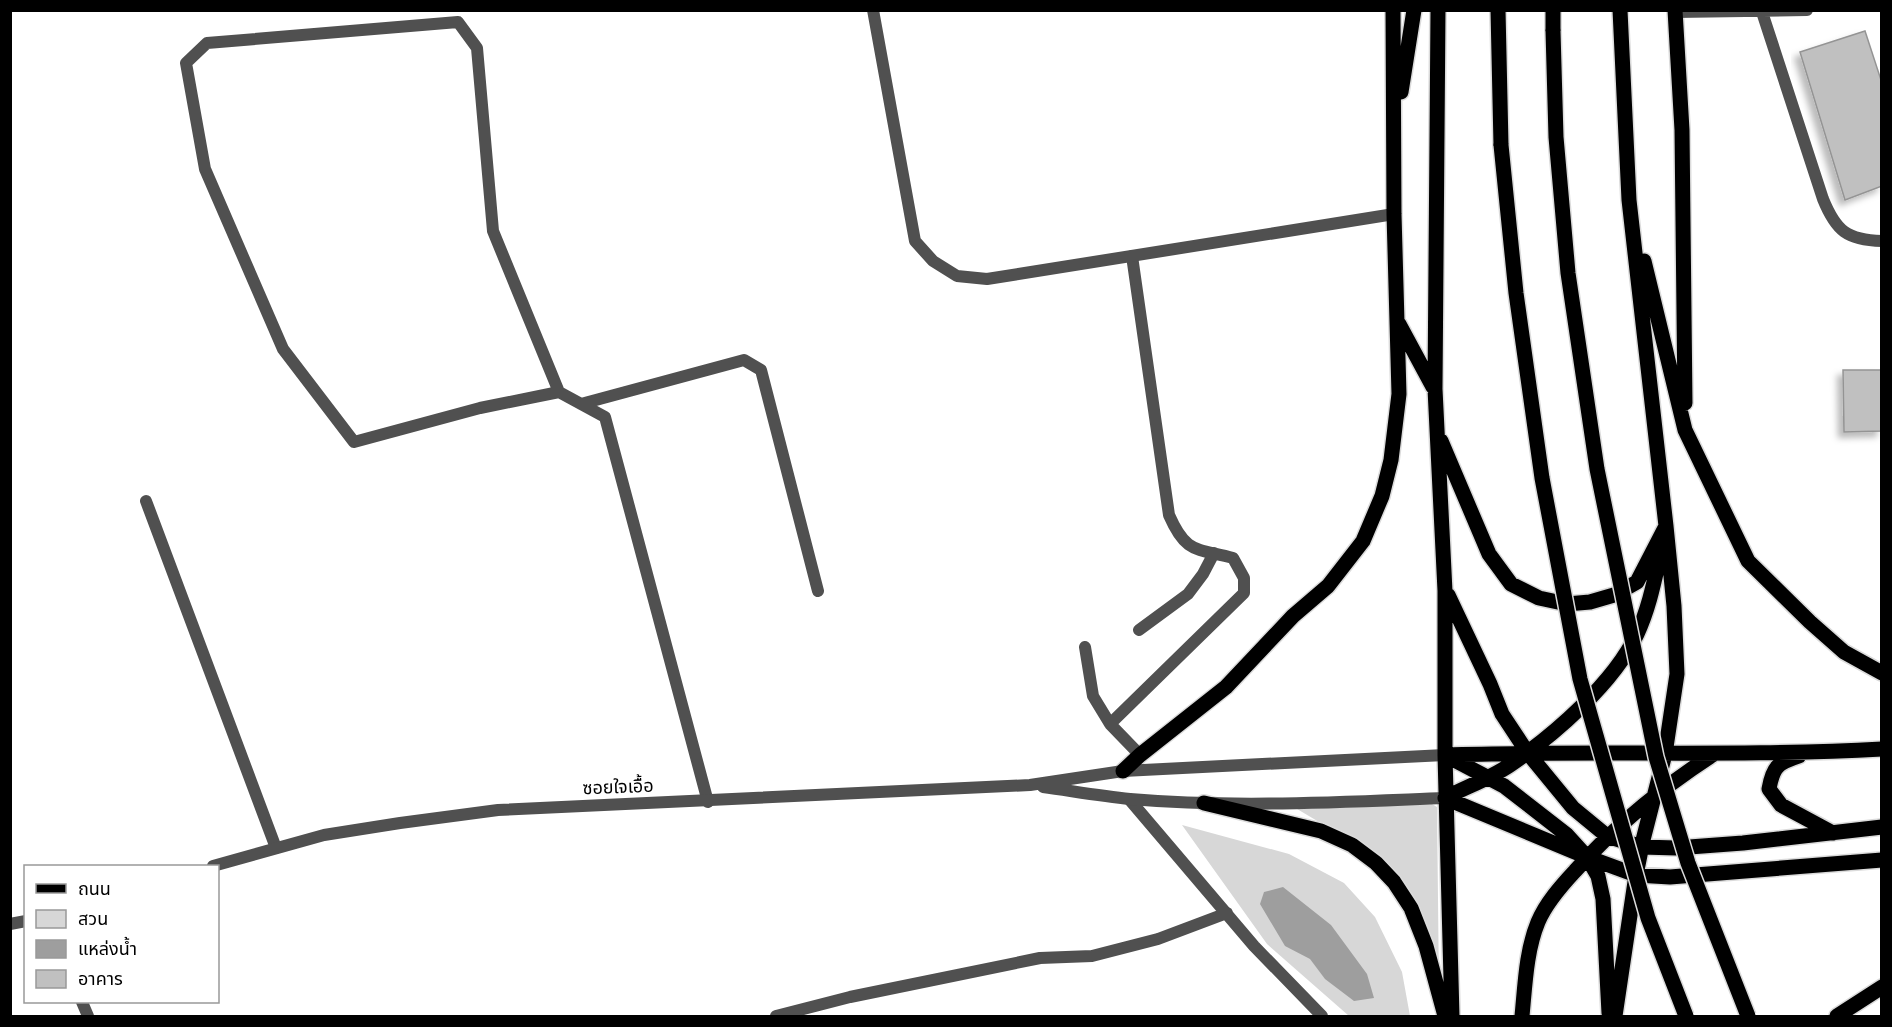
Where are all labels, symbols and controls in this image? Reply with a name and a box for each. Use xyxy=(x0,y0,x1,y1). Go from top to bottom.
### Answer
street label: ซอยใจเอื้อ xyxy=(582,773,654,799)
legend xyxy=(24,865,219,1003)
text: ถนน xyxy=(78,877,111,900)
text: สวน xyxy=(78,907,108,930)
text: แหล่งน้ำ xyxy=(78,936,137,960)
text: อาคาร xyxy=(78,967,123,990)

